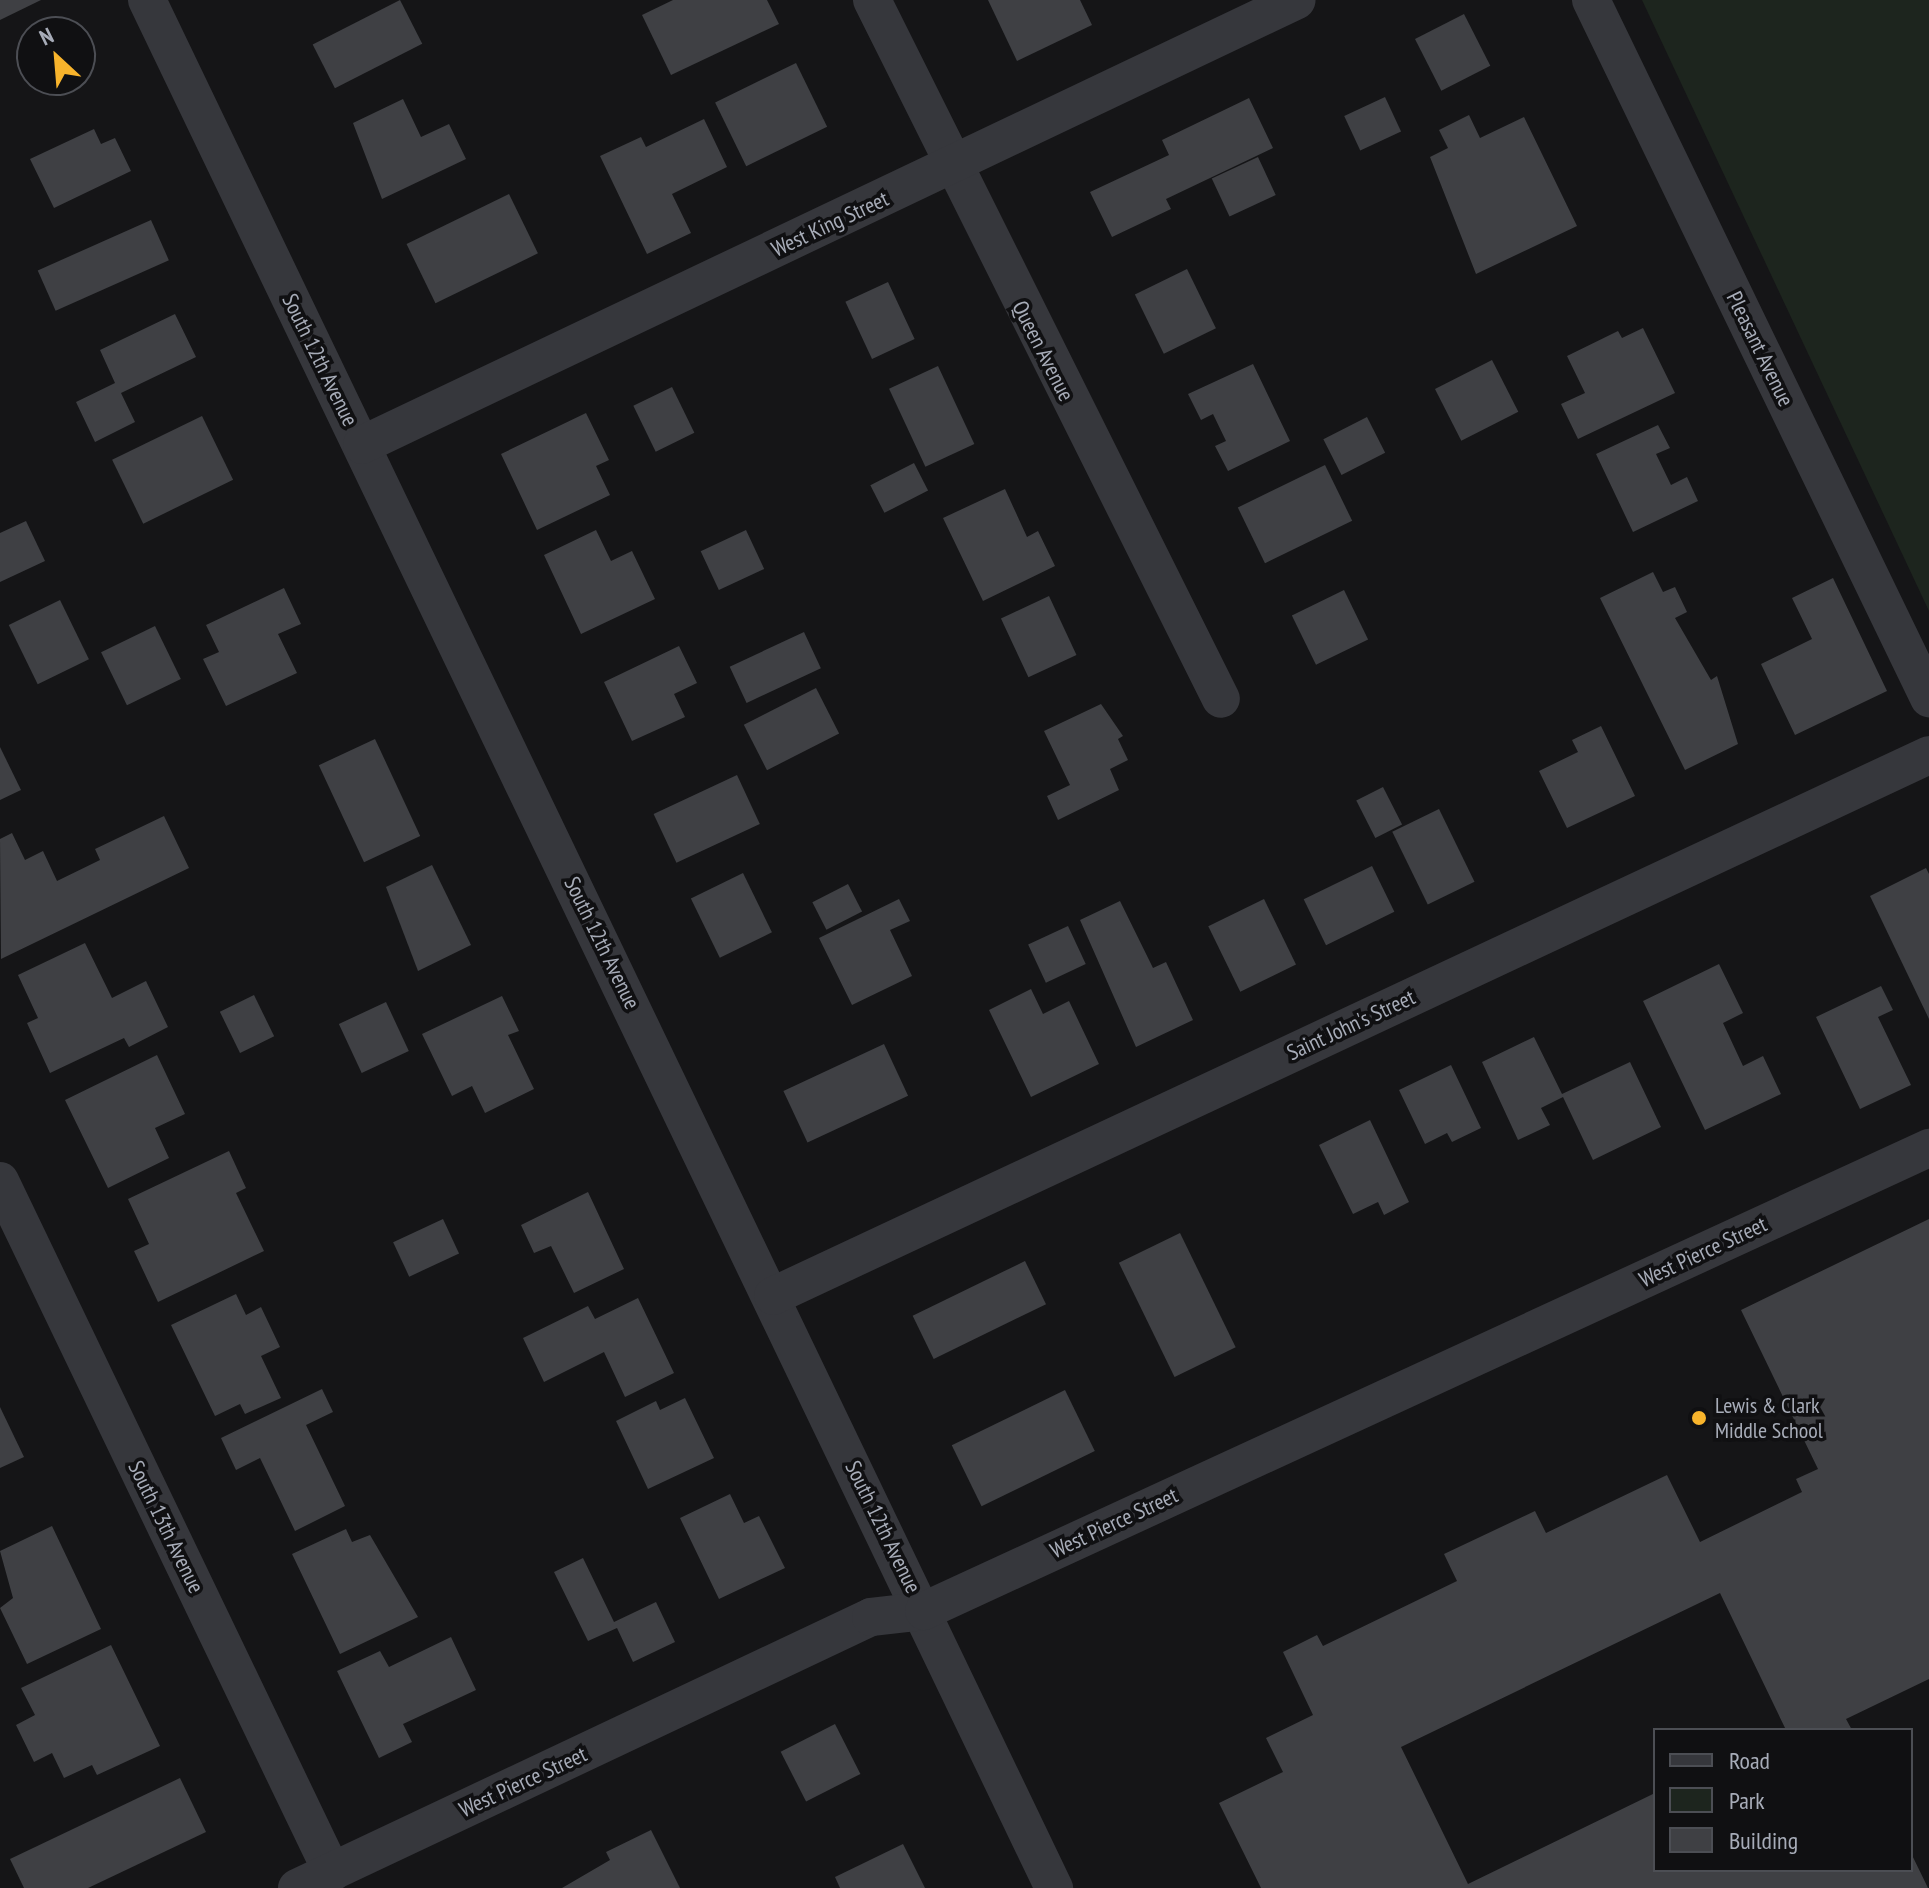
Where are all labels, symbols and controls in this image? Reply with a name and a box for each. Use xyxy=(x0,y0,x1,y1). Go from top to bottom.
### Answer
north arrow xyxy=(16,16,96,96)
text: N xyxy=(35,21,58,51)
street label: West King Street xyxy=(767,185,893,263)
street label: Pleasant Avenue xyxy=(1721,287,1799,411)
street label: South 12th Avenue xyxy=(276,289,364,431)
street label: Queen Avenue xyxy=(1006,296,1080,406)
street label: South 12th Avenue xyxy=(558,872,646,1014)
street label: Saint John's Street xyxy=(1283,984,1419,1066)
street label: West Pierce Street xyxy=(1635,1211,1771,1293)
place label: Lewis & Clark Middle School xyxy=(1715,1392,1823,1444)
marker: Lewis & Clark Middle School xyxy=(1690,1409,1708,1427)
street label: South 13th Avenue xyxy=(122,1456,210,1598)
street label: South 12th Avenue xyxy=(839,1456,927,1598)
street label: West Pierce Street xyxy=(1046,1482,1182,1564)
legend xyxy=(1653,1728,1913,1872)
street label: West Pierce Street xyxy=(455,1741,591,1823)
text: Road xyxy=(1729,1745,1770,1776)
text: Park xyxy=(1729,1785,1765,1816)
text: Building xyxy=(1729,1825,1798,1856)

